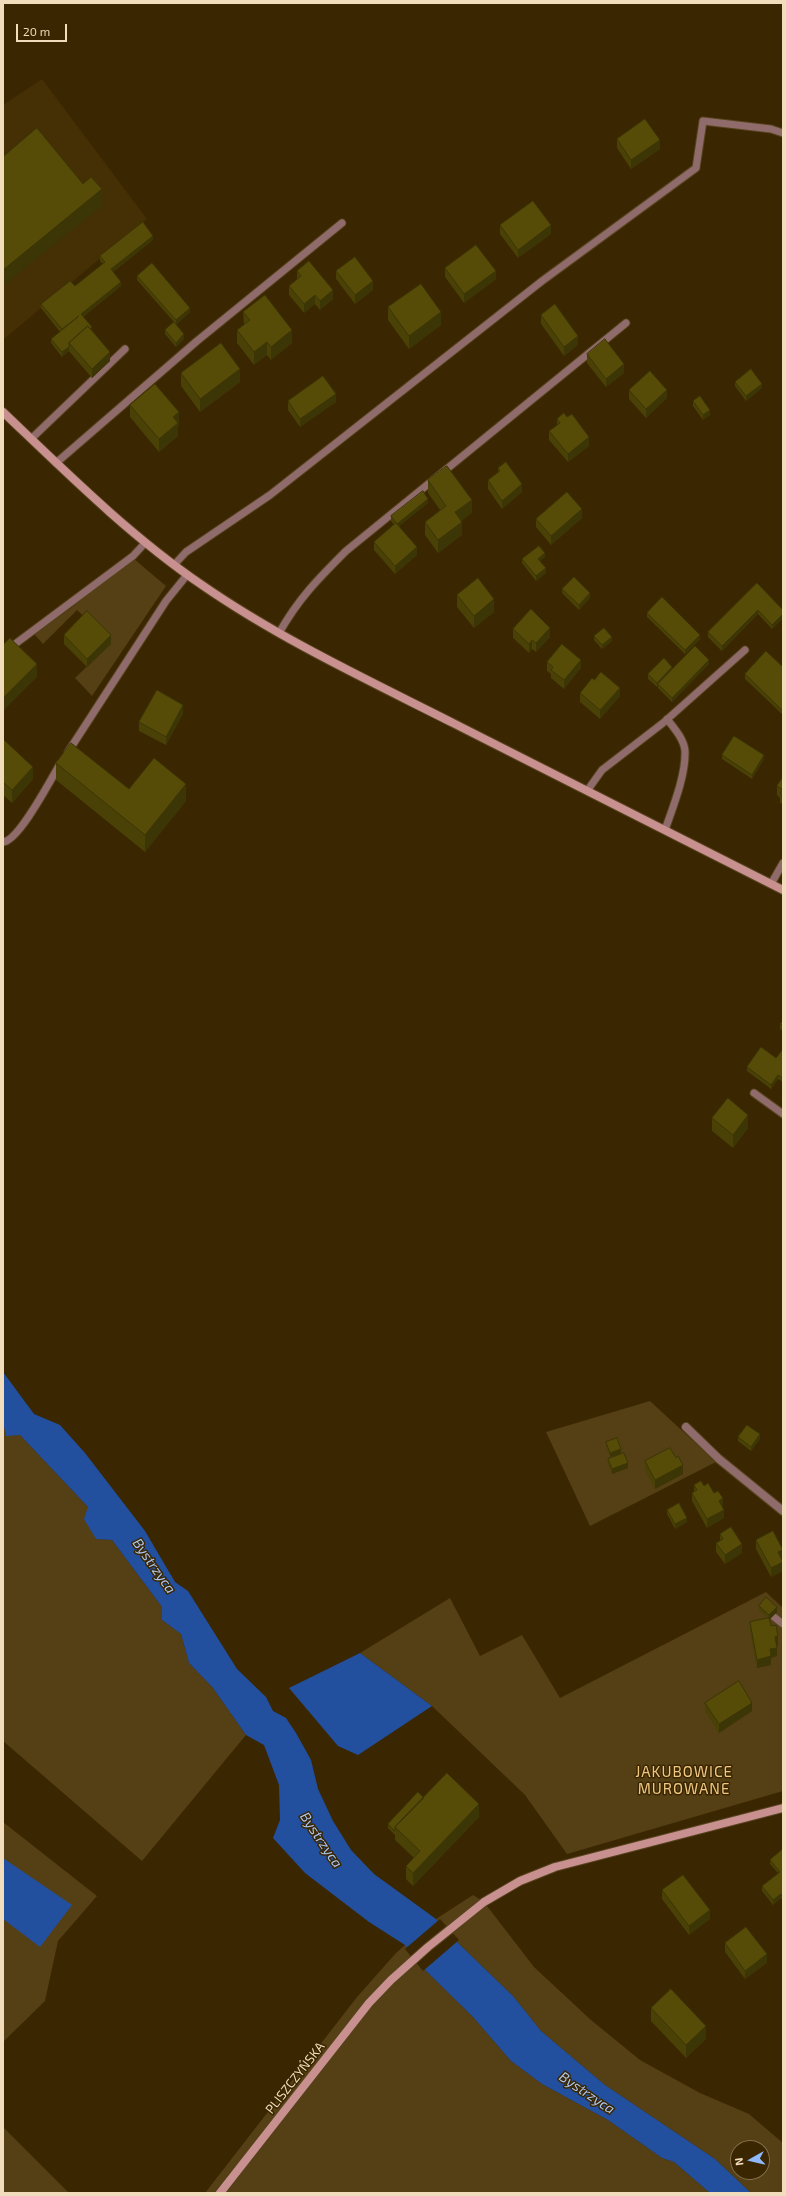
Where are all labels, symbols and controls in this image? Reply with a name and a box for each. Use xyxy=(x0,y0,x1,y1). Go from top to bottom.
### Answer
scale bar xyxy=(18,16,69,42)
text: 20 m xyxy=(23,24,50,38)
water label: Bystrzyca xyxy=(129,1535,179,1597)
district label: JAKUBOWICE MUROWANE xyxy=(635,1763,733,1798)
water label: Bystrzyca xyxy=(296,1809,346,1871)
street label: PLISZCZYŃSKA xyxy=(262,2039,328,2117)
water label: Bystrzyca xyxy=(556,2068,618,2118)
north arrow xyxy=(730,2140,770,2180)
text: N xyxy=(732,2157,746,2166)

